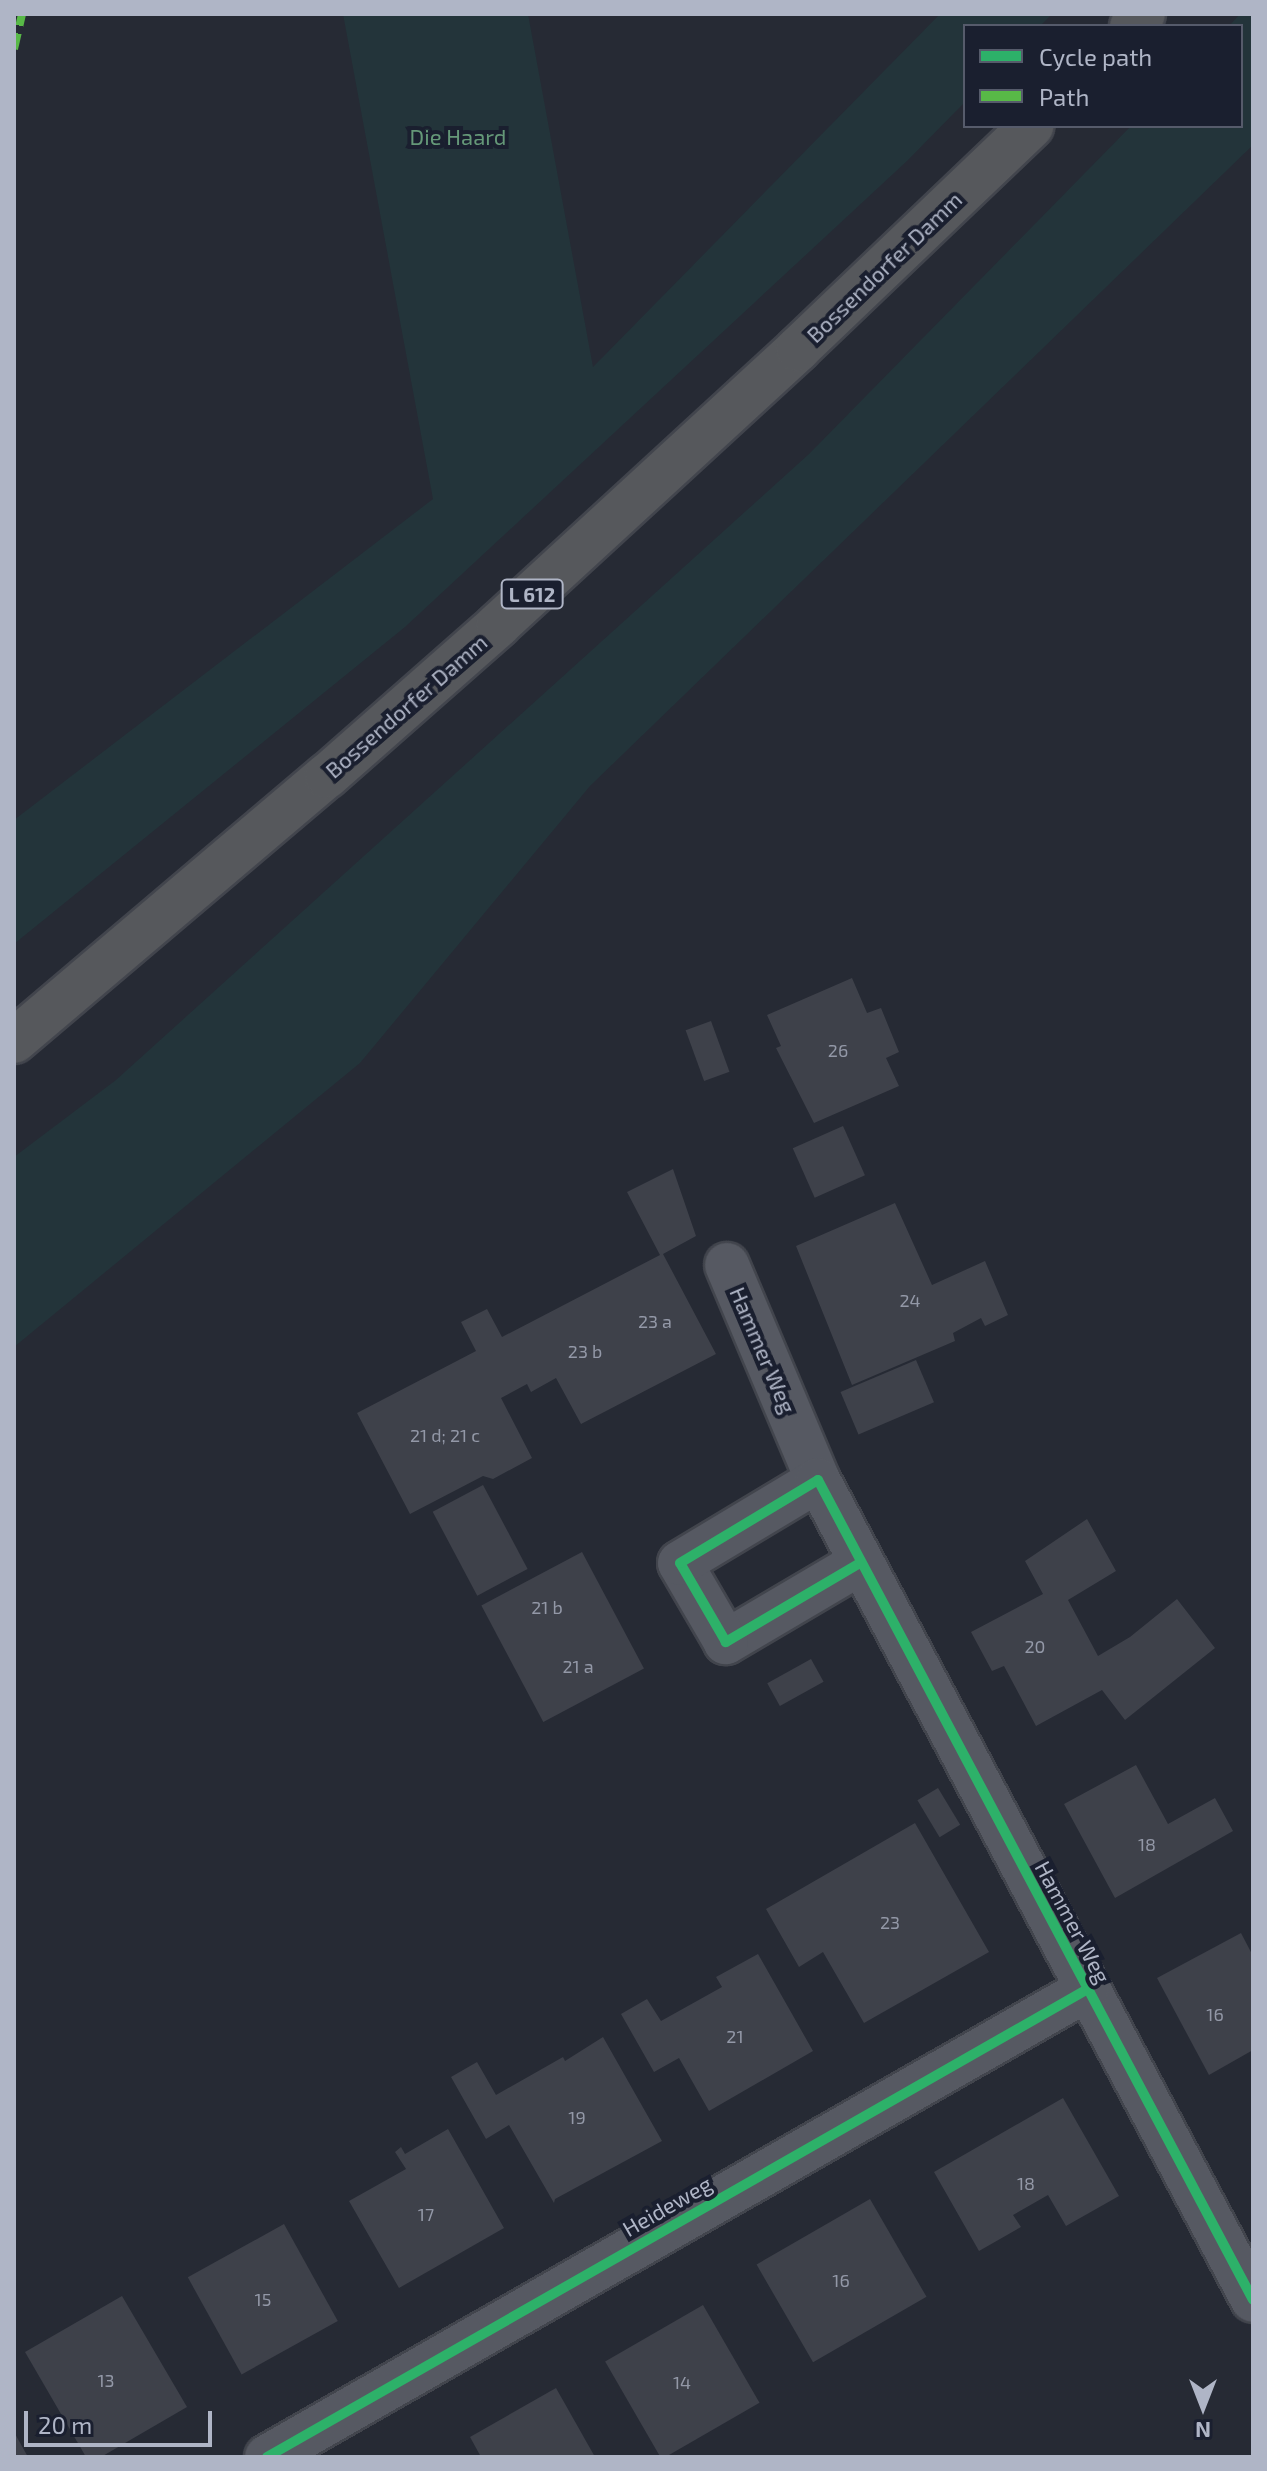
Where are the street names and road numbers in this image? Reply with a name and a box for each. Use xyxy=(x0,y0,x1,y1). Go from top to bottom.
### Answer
street label: Bossendorfer Damm xyxy=(801,186,967,348)
road number: L 612 xyxy=(500,578,564,610)
street label: Bossendorfer Damm xyxy=(320,628,492,784)
street label: Hammer Weg xyxy=(724,1283,802,1417)
street label: Hammer Weg xyxy=(1030,1856,1116,1988)
street label: Heideweg xyxy=(618,2170,716,2242)

